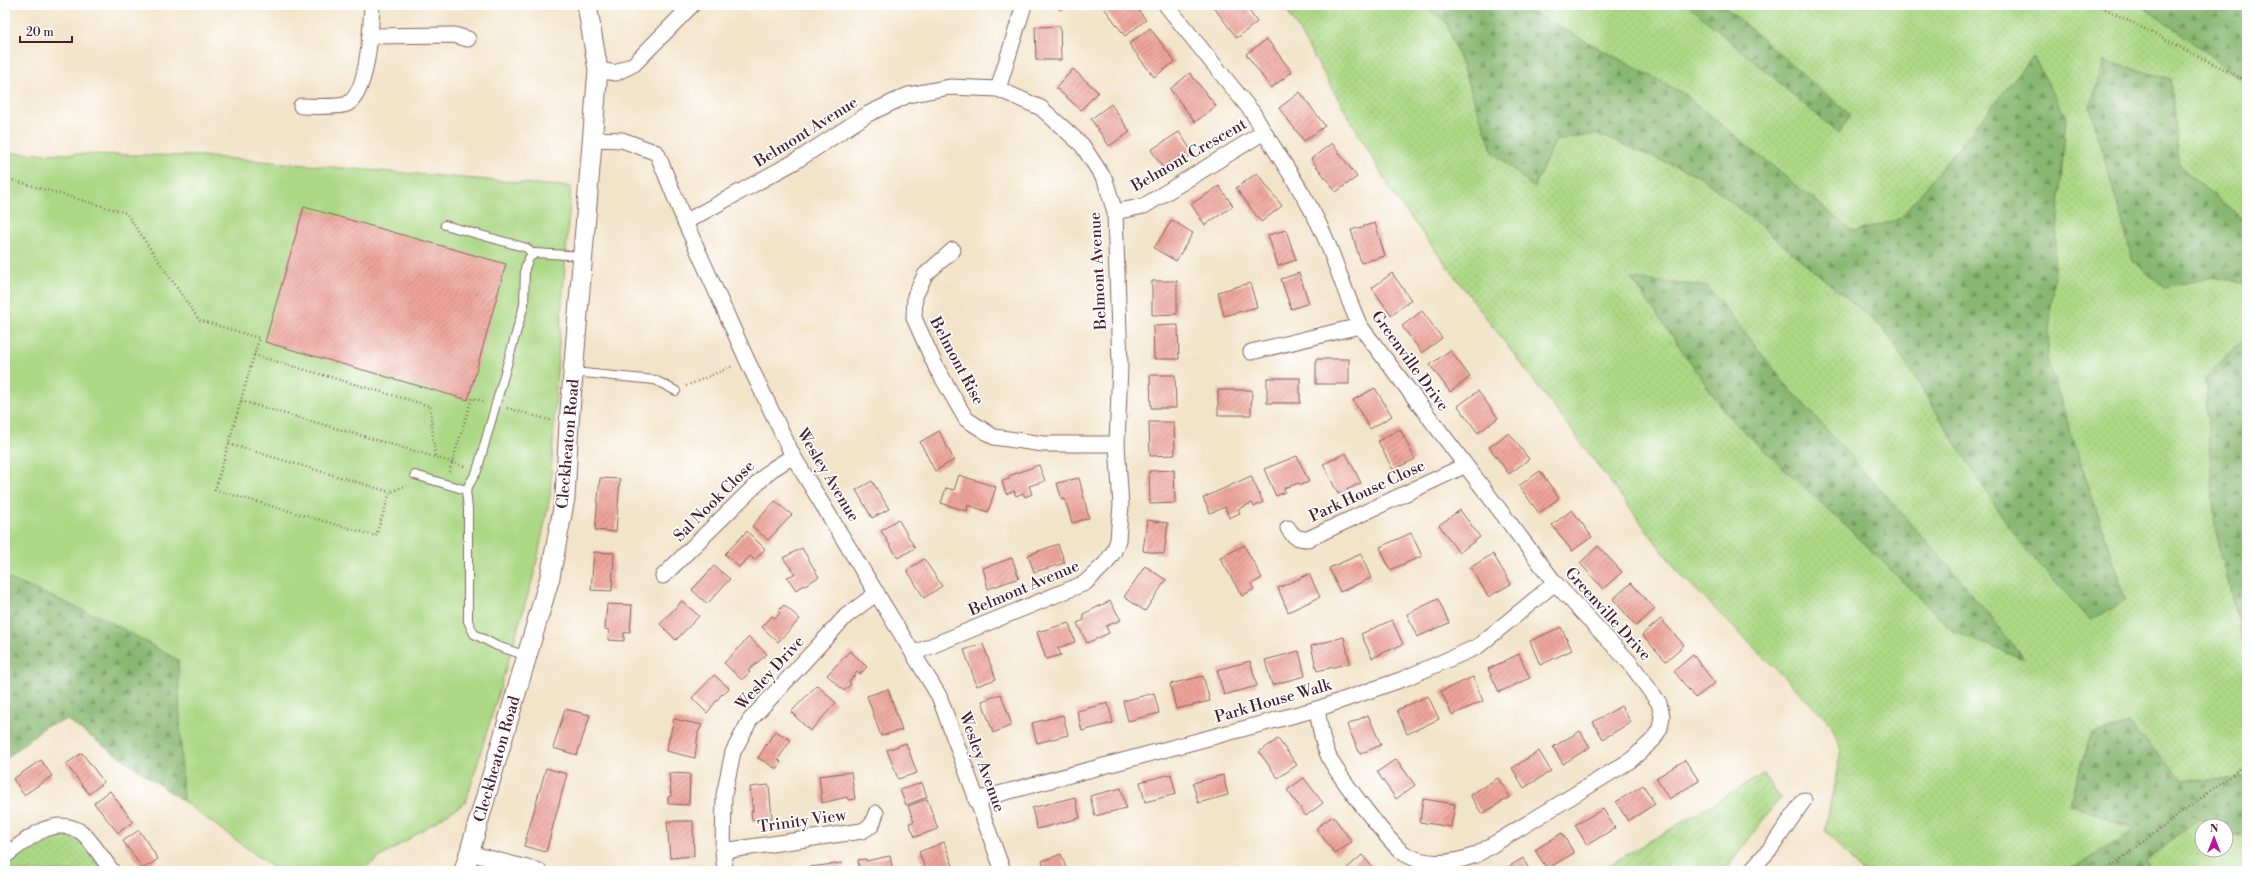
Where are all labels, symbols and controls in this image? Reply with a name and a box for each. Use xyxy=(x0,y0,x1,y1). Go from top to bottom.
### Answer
scale bar xyxy=(20,18,72,44)
text: 20 m xyxy=(26,25,54,40)
street label: Belmont Avenue xyxy=(750,92,861,172)
street label: Belmont Crescent xyxy=(1127,114,1250,197)
street label: Belmont Avenue xyxy=(1085,211,1111,332)
street label: Greenville Drive xyxy=(1367,307,1453,415)
street label: Belmont Rise xyxy=(925,313,989,409)
street label: Cleckheaton Road xyxy=(552,378,584,510)
street label: Wesley Avenue xyxy=(792,424,864,525)
street label: Park House Close xyxy=(1306,455,1428,527)
street label: Sal Nook Close xyxy=(669,456,759,546)
street label: Belmont Avenue xyxy=(965,556,1082,621)
street label: Greenville Drive xyxy=(1561,563,1655,665)
street label: Wesley Drive xyxy=(731,632,809,715)
street label: Park House Walk xyxy=(1212,674,1335,727)
street label: Cleckheaton Road xyxy=(469,694,525,824)
street label: Wesley Avenue xyxy=(954,708,1009,815)
street label: Trinity View xyxy=(756,805,849,837)
north arrow xyxy=(2194,818,2234,858)
text: N xyxy=(2210,822,2219,836)

